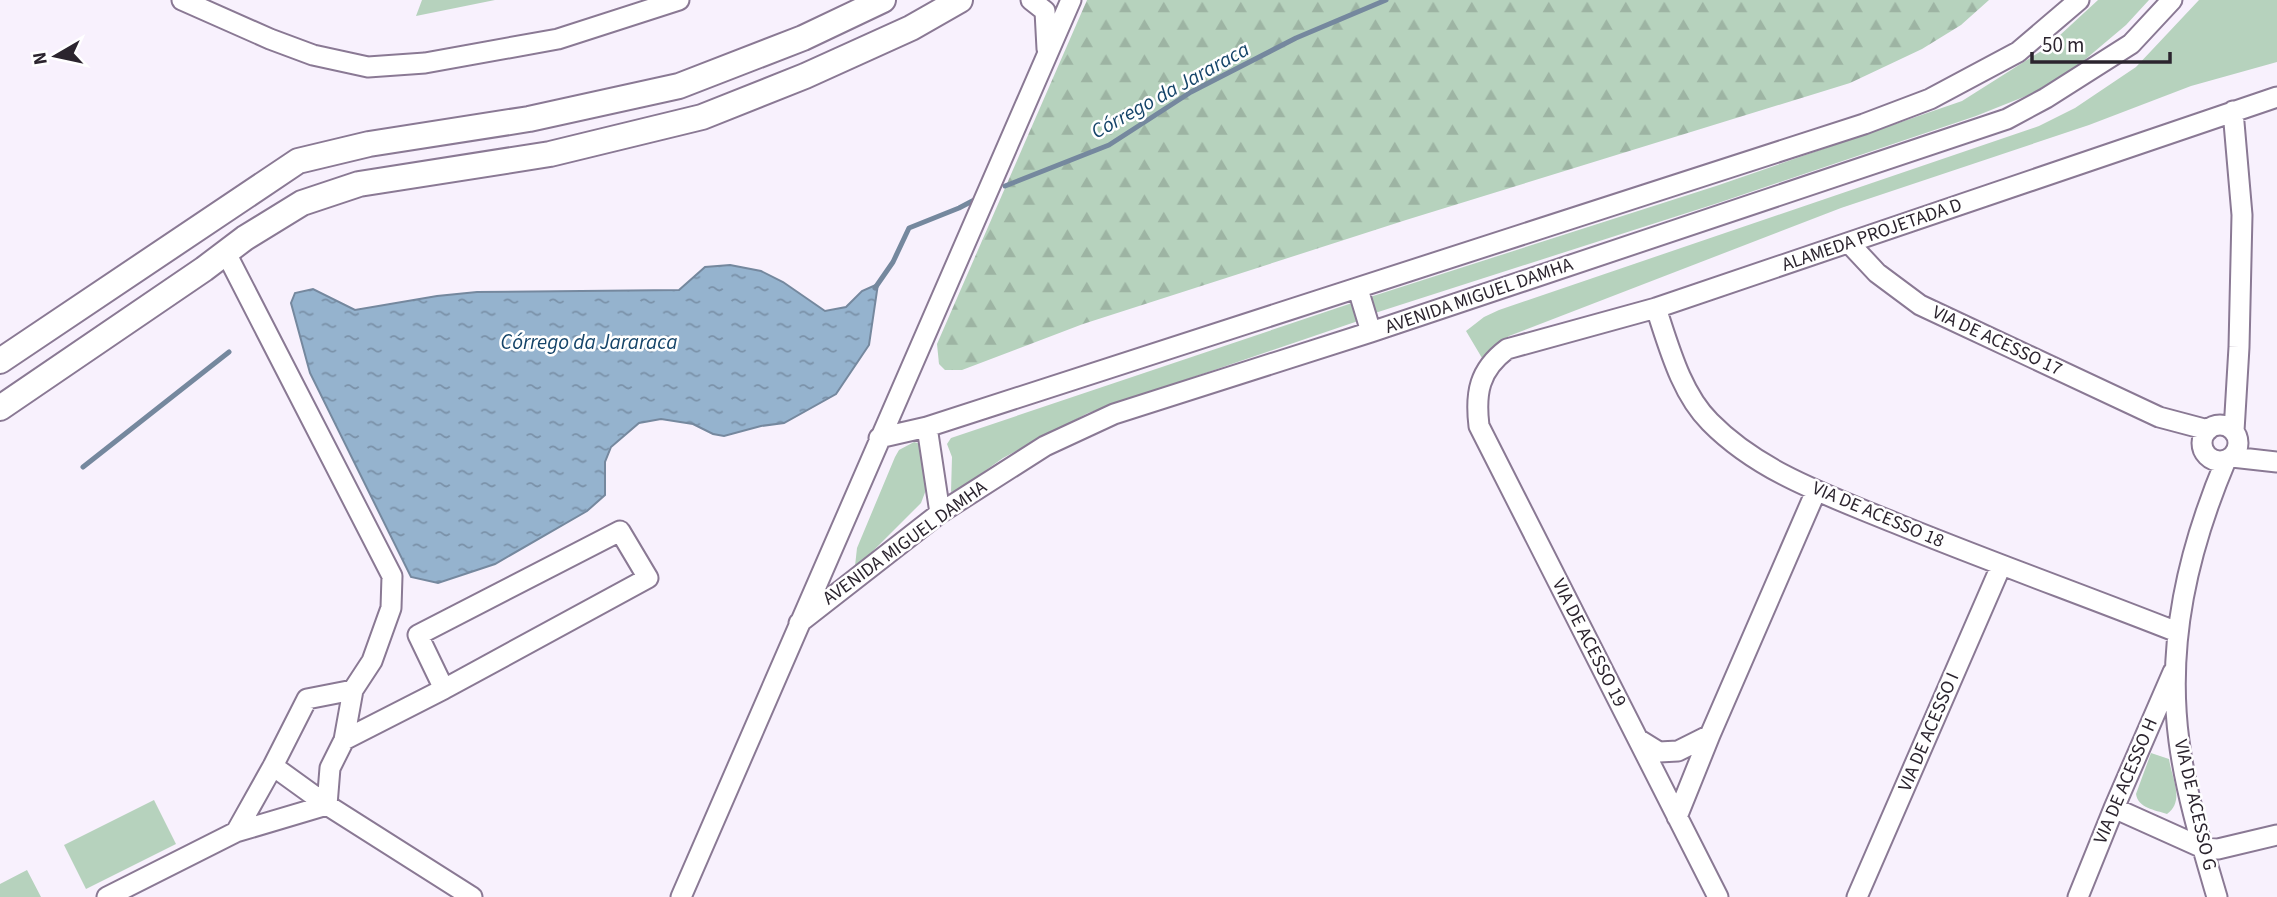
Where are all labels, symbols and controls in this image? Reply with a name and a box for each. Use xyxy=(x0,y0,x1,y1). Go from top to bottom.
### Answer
north arrow xyxy=(21,21,91,91)
scale bar xyxy=(2032,21,2170,65)
text: 50 m xyxy=(2042,30,2084,60)
water label: Córrego da Jararaca xyxy=(1085,34,1255,146)
text: N xyxy=(26,50,55,67)
street label: ALAMEDA PROJETADA D xyxy=(1778,191,1966,279)
street label: AVENIDA MIGUEL DAMHA xyxy=(1382,251,1577,341)
street label: VIA DE ACESSO 17 xyxy=(1928,299,2066,383)
water label: Córrego da Jararaca xyxy=(501,327,677,357)
street label: AVENIDA MIGUEL DAMHA xyxy=(817,474,993,612)
street label: VIA DE ACESSO 18 xyxy=(1808,475,1948,555)
street label: VIA DE ACESSO 19 xyxy=(1545,574,1633,712)
street label: VIA DE ACESSO I xyxy=(1892,668,1966,796)
street label: VIA DE ACESSO H xyxy=(2087,714,2165,848)
street label: VIA DE ACESSO G xyxy=(2167,737,2223,873)

